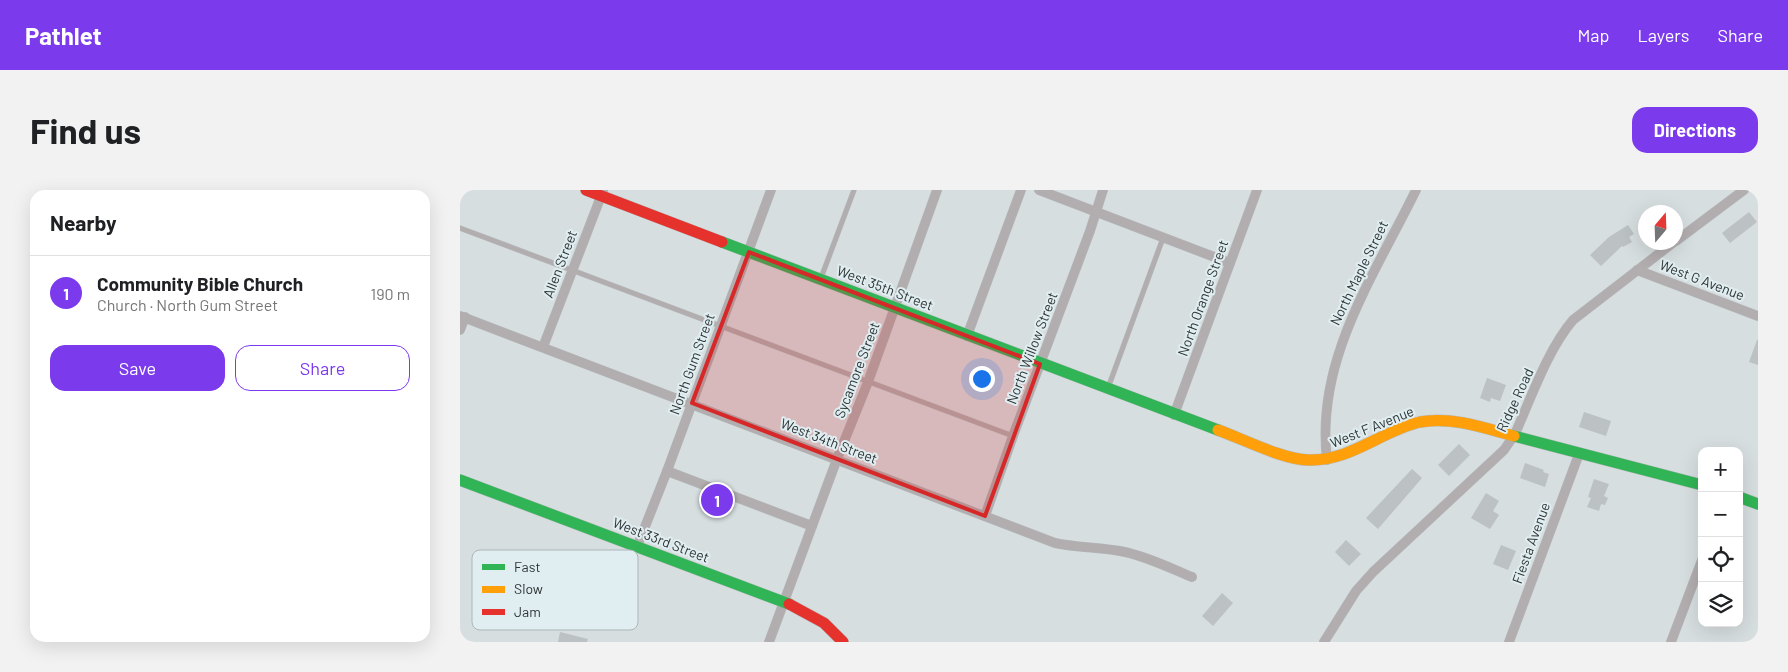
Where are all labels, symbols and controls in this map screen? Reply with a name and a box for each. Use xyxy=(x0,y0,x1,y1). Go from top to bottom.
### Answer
text: Pathlet xyxy=(25,21,102,50)
text: Map xyxy=(1577,24,1609,46)
text: Layers xyxy=(1637,24,1690,46)
text: Share xyxy=(1718,24,1763,46)
button: Directions xyxy=(1632,107,1758,153)
text: Find us xyxy=(30,109,141,151)
north arrow xyxy=(1638,205,1683,250)
text: Nearby xyxy=(50,210,116,235)
street label: North Maple Street xyxy=(1326,218,1391,328)
street label: Allen Street xyxy=(539,228,580,300)
street label: North Orange Street xyxy=(1174,237,1231,358)
street label: West G Avenue xyxy=(1657,256,1747,303)
street label: West 35th Street xyxy=(835,261,936,314)
text: Community Bible Church xyxy=(97,272,303,295)
text: 1 xyxy=(63,284,69,303)
text: 190 m xyxy=(371,284,410,303)
street label: North Willow Street xyxy=(1002,289,1061,406)
text: Church · North Gum Street xyxy=(97,295,278,314)
street label: North Gum Street xyxy=(665,311,718,417)
street label: Sycamore Street xyxy=(830,319,883,420)
button: Save xyxy=(50,345,225,391)
button: Share xyxy=(235,345,410,391)
street label: Ridge Road xyxy=(1492,365,1537,434)
your location xyxy=(969,366,995,392)
street label: West F Avenue xyxy=(1327,402,1416,451)
street label: West 34th Street xyxy=(778,414,880,467)
map controls xyxy=(1698,447,1743,627)
button: + xyxy=(1698,447,1743,492)
pin: 1 xyxy=(701,481,733,519)
button: − xyxy=(1698,492,1743,537)
street label: Fiesta Avenue xyxy=(1508,500,1553,586)
street label: West 33rd Street xyxy=(611,513,712,566)
button: locate xyxy=(1698,537,1743,582)
legend xyxy=(472,550,638,630)
text: Fast xyxy=(514,558,540,575)
text: Slow xyxy=(514,580,543,597)
button: layers xyxy=(1698,582,1743,627)
text: Jam xyxy=(514,603,541,620)

